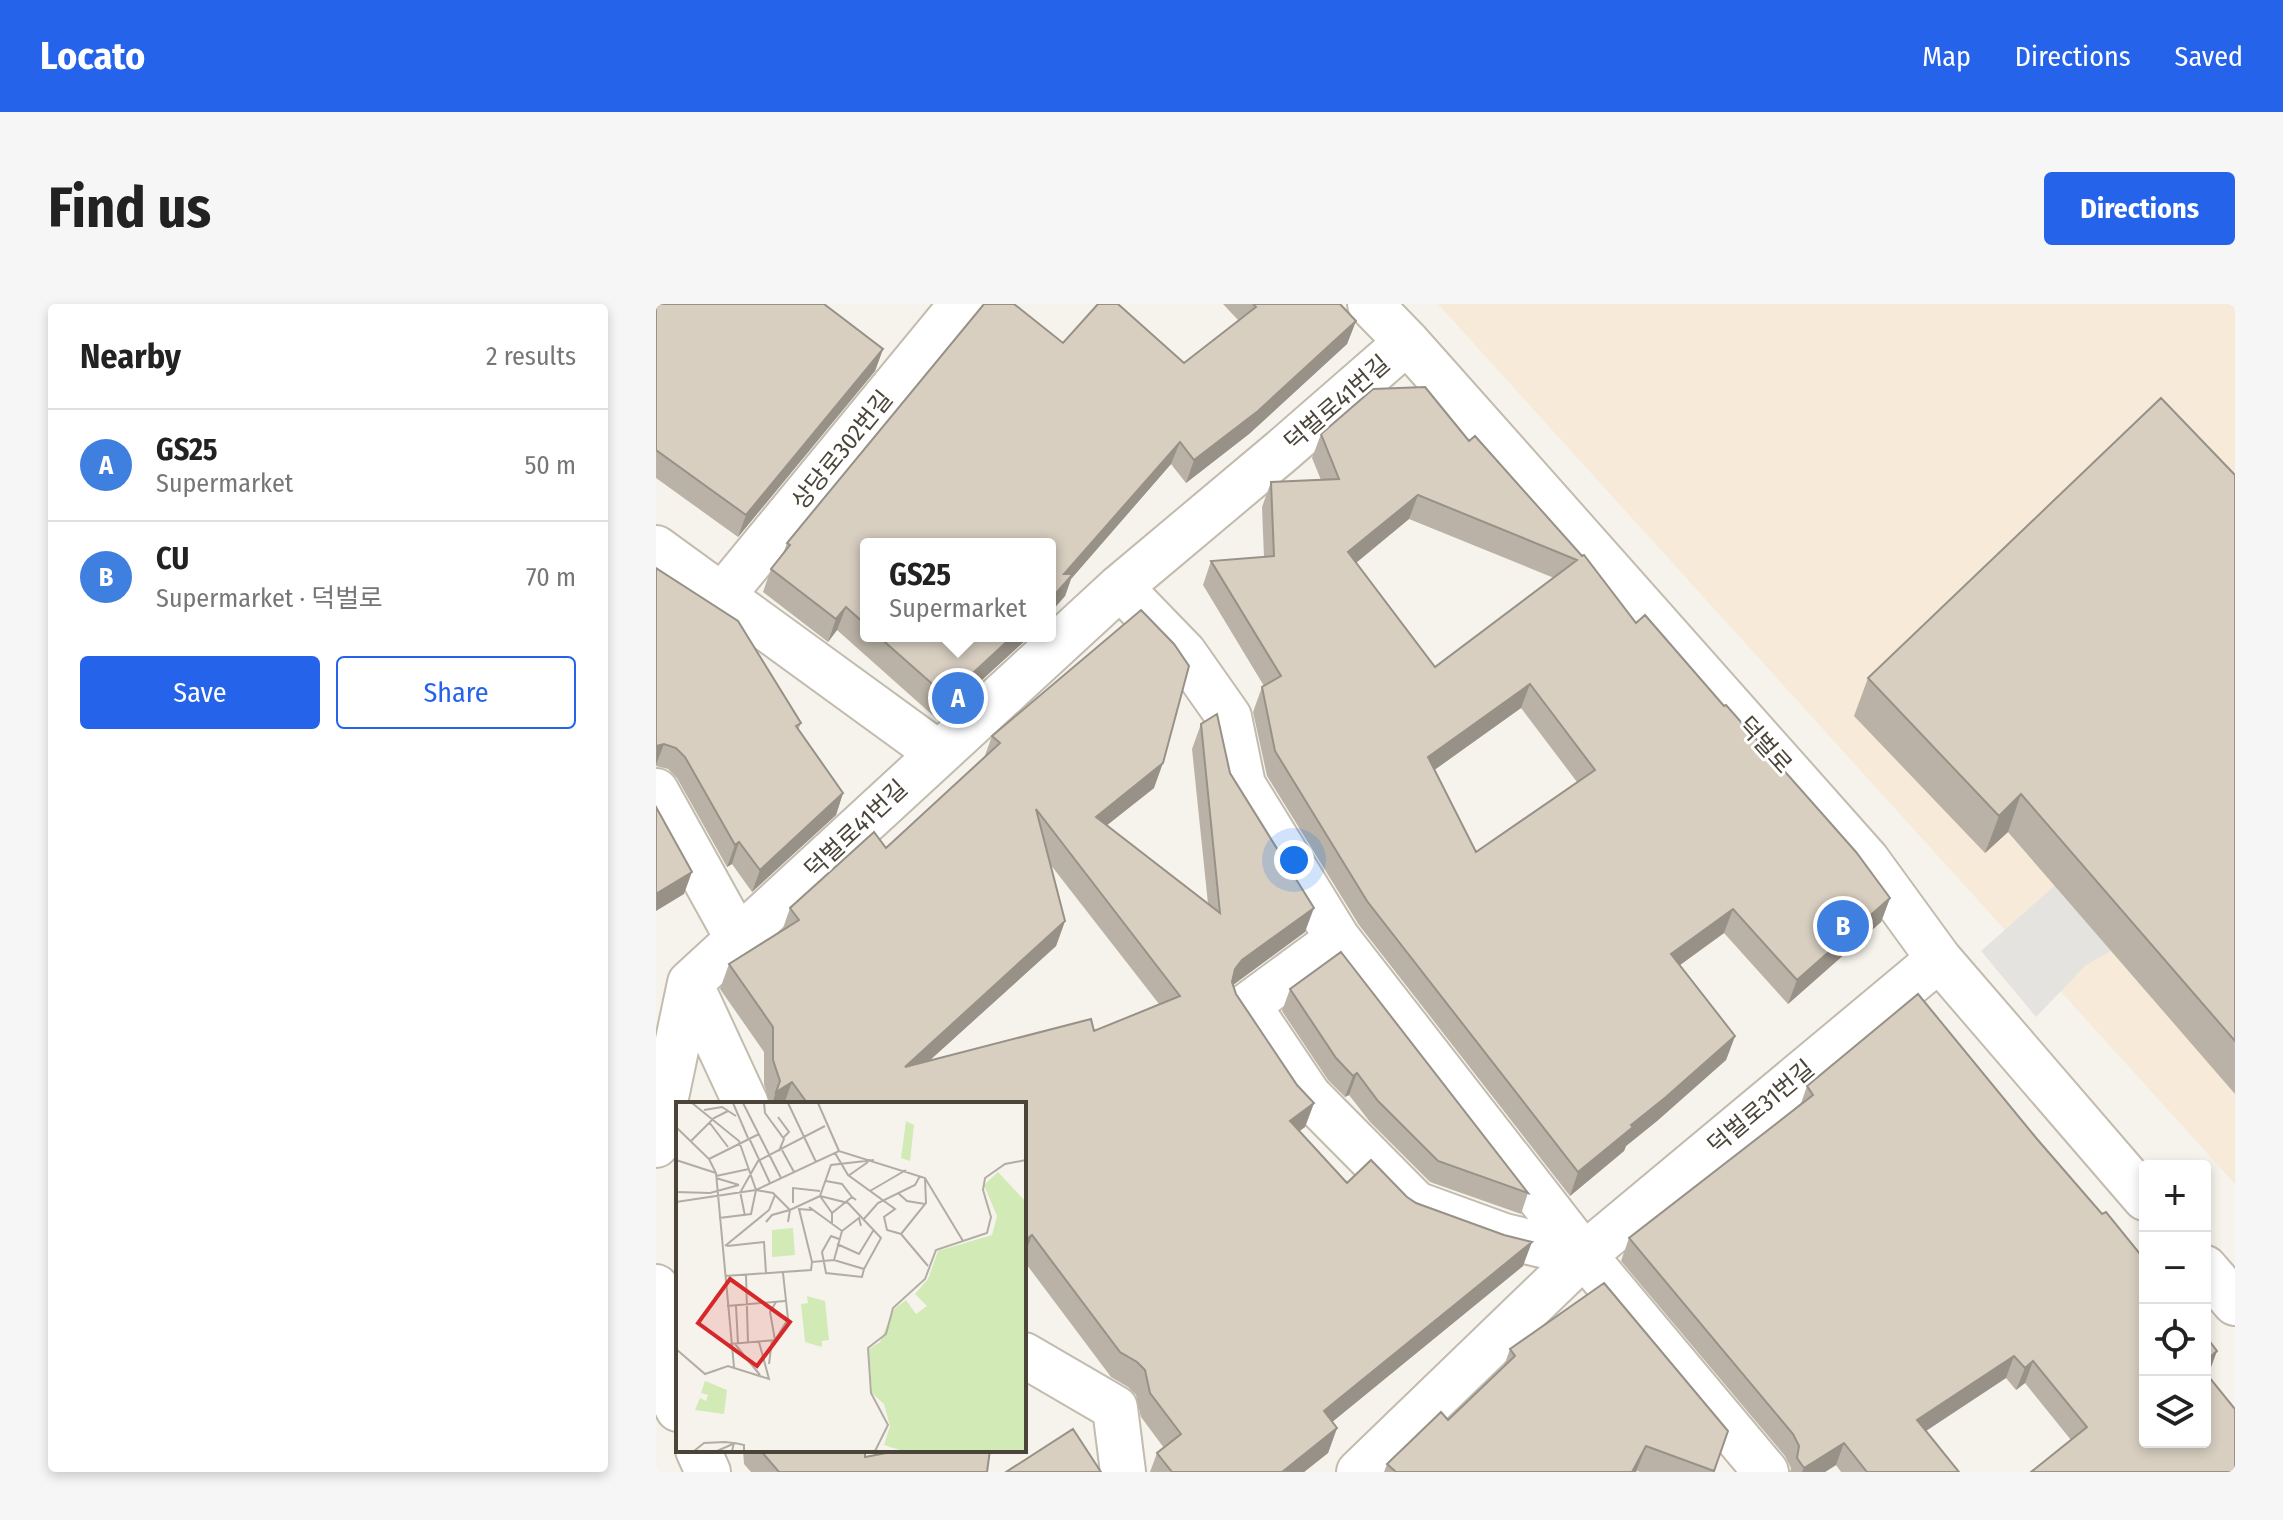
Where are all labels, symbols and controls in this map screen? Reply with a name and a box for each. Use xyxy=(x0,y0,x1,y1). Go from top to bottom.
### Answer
text: Locato xyxy=(40,33,145,79)
text: Map xyxy=(1922,40,1971,73)
text: Directions xyxy=(2015,40,2131,73)
text: Saved xyxy=(2175,40,2243,73)
button: Directions xyxy=(2044,172,2235,245)
text: Find us xyxy=(48,175,211,242)
text: Nearby xyxy=(80,336,181,377)
text: 2 results xyxy=(486,341,576,372)
street label: 덕벌로41번길 xyxy=(1279,350,1395,456)
street label: 상당로302번길 xyxy=(786,385,898,515)
text: GS25 xyxy=(156,432,218,468)
text: A xyxy=(99,450,113,481)
text: 50 m xyxy=(524,450,576,481)
text: Supermarket xyxy=(156,468,293,499)
popup xyxy=(860,538,1056,642)
text: CU xyxy=(156,541,189,577)
text: GS25 xyxy=(889,557,951,593)
text: B xyxy=(99,562,113,593)
text: 70 m xyxy=(526,562,576,593)
text: Supermarket · 덕벌로 xyxy=(156,583,383,614)
text: Supermarket xyxy=(889,593,1027,624)
button: Save xyxy=(80,656,320,729)
button: Share xyxy=(336,656,576,729)
pin: A xyxy=(932,668,984,728)
street label: 덕벌로 xyxy=(1732,711,1798,779)
street label: 덕벌로41번길 xyxy=(799,774,913,884)
your location xyxy=(1274,840,1314,880)
pin: B xyxy=(1817,896,1869,956)
street label: 덕벌로31번길 xyxy=(1702,1054,1820,1160)
inset map xyxy=(676,1102,1026,1452)
map controls xyxy=(2139,1160,2211,1448)
button: + xyxy=(2139,1160,2211,1232)
button: − xyxy=(2139,1232,2211,1304)
button: locate xyxy=(2139,1304,2211,1376)
button: layers xyxy=(2139,1376,2211,1448)

